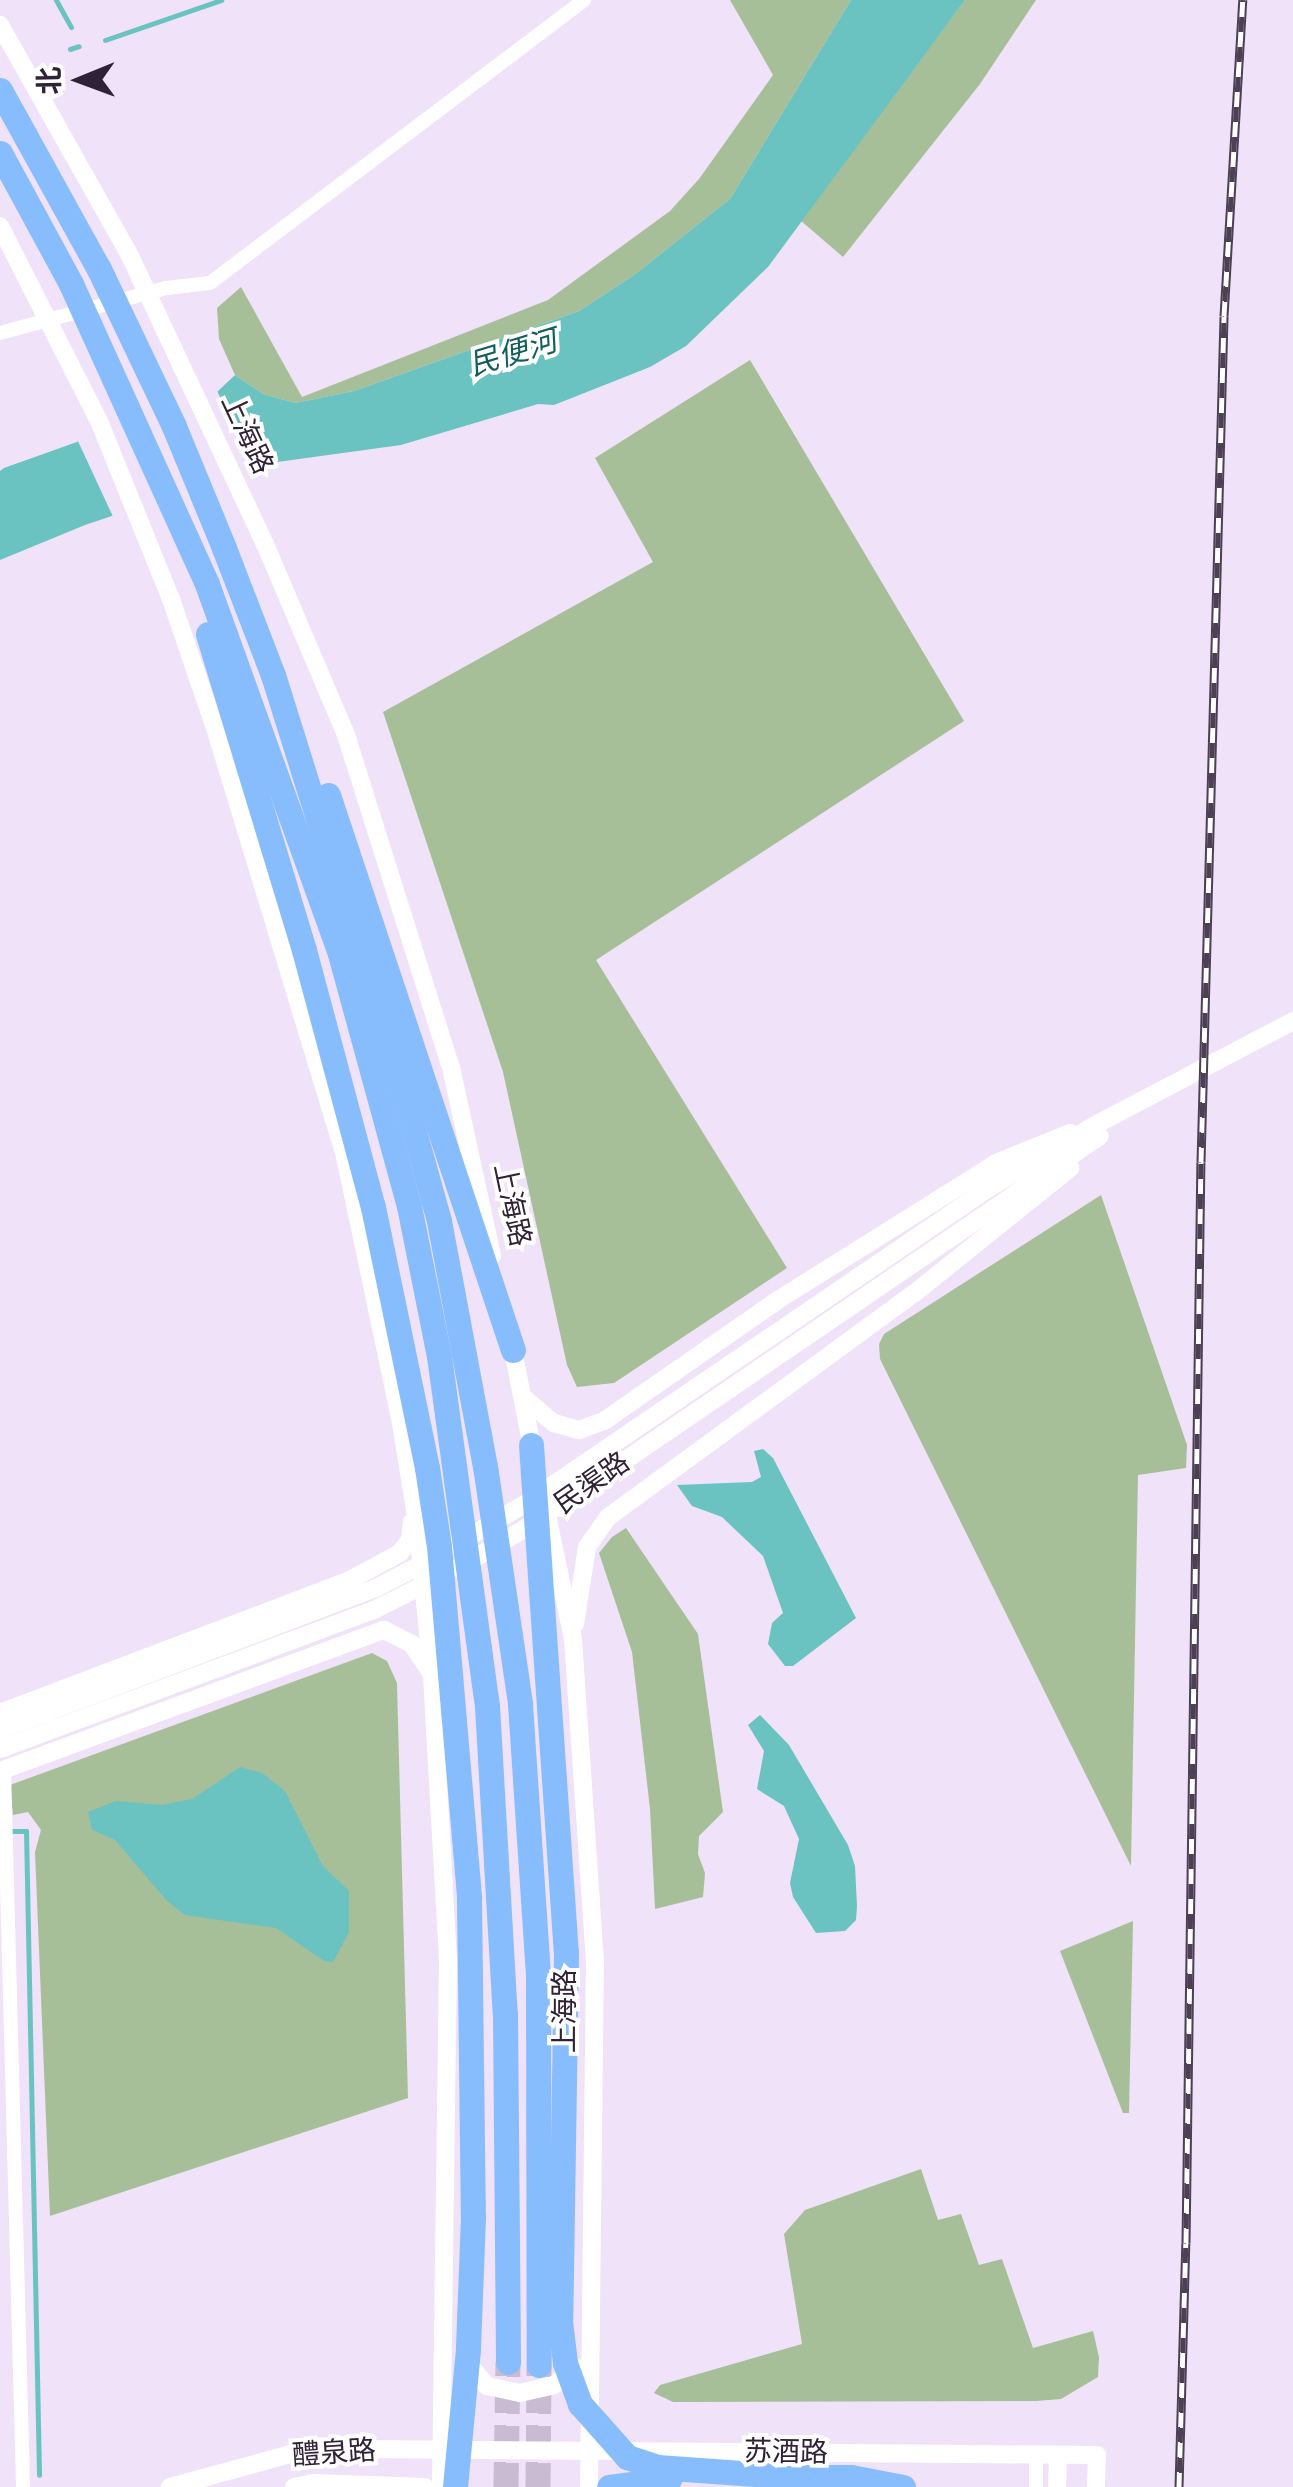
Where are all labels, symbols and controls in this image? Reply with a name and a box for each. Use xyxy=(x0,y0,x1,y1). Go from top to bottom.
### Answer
north arrow xyxy=(30,30,130,130)
text: 北 xyxy=(32,66,67,95)
water label: 民便河 xyxy=(465,323,561,383)
street label: 上海路 xyxy=(214,389,280,479)
street label: 上海路 xyxy=(487,1160,537,1250)
street label: 民渠路 xyxy=(548,1445,636,1521)
street label: 上海路 xyxy=(548,1969,582,2053)
street label: 醴泉路 xyxy=(291,2433,377,2473)
street label: 苏酒路 xyxy=(744,2434,828,2470)

